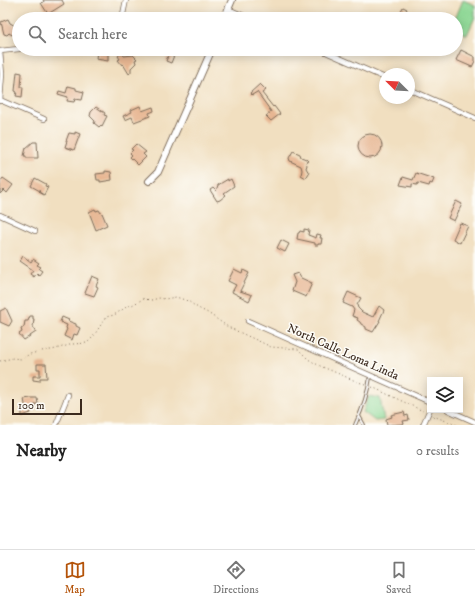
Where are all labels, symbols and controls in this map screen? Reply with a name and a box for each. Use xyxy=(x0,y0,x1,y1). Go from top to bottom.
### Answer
search box xyxy=(12,12,463,56)
icon: search xyxy=(26,23,48,45)
text: Search here xyxy=(58,25,127,44)
north arrow xyxy=(379,68,415,104)
street label: North Calle Loma Linda xyxy=(285,321,402,384)
map controls xyxy=(427,377,463,413)
button: layers xyxy=(427,377,463,413)
scale bar xyxy=(12,397,82,416)
text: 100 m xyxy=(18,399,44,413)
text: Nearby xyxy=(16,440,66,462)
text: 0 results xyxy=(416,443,459,459)
tab: Map xyxy=(64,559,86,597)
tab: Directions xyxy=(213,559,259,597)
tab: Saved xyxy=(386,559,411,597)

